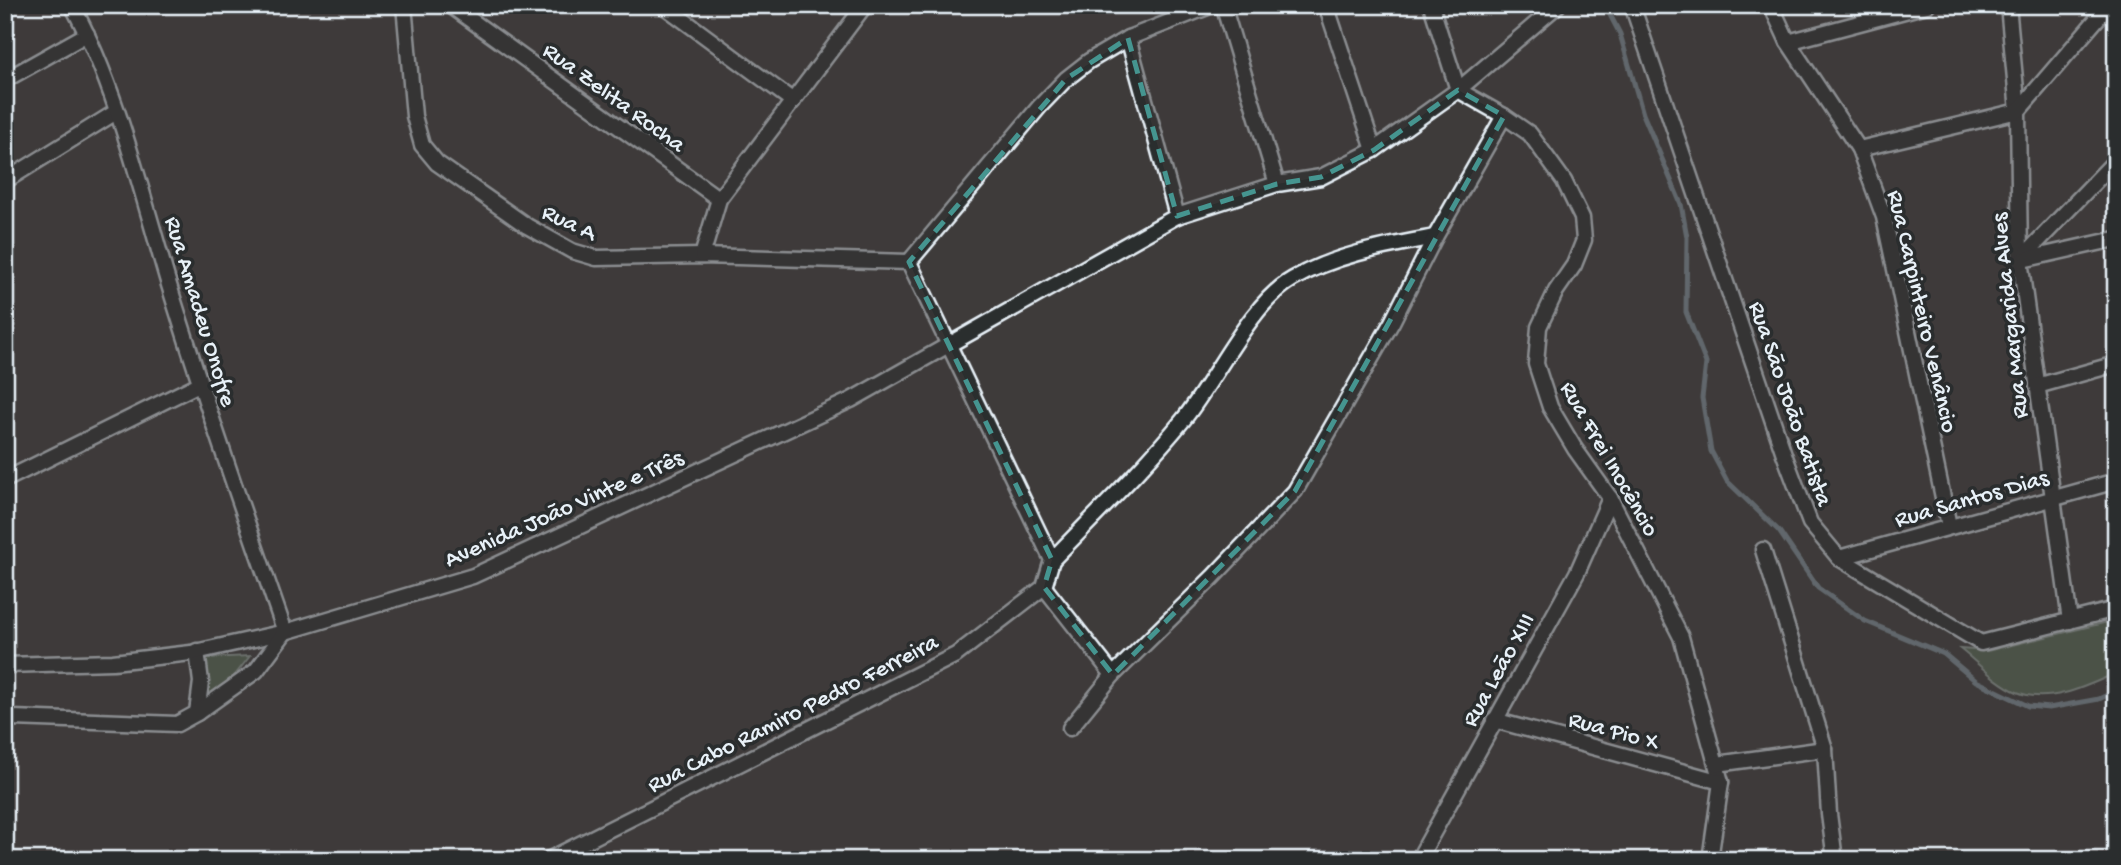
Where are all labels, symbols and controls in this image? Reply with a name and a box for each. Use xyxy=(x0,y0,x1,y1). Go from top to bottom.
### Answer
street label: Rua Zelita Rocha xyxy=(536,37,691,161)
street label: Rua Carpinteiro Venâncio xyxy=(1879,188,1963,436)
street label: Rua A xyxy=(537,199,602,250)
street label: Rua Margarida Alves xyxy=(1986,210,2037,420)
street label: Rua Amadeu Onofre xyxy=(156,213,242,411)
street label: Rua São João Batista xyxy=(1740,298,1838,511)
street label: Rua Frei Inocêncio xyxy=(1552,377,1664,542)
street label: Avenida João Vinte e Três xyxy=(441,444,689,576)
street label: Rua Santos Dias xyxy=(1892,464,2053,536)
street label: Rua Leão XIII xyxy=(1457,609,1543,733)
street label: Rua Cabo Ramiro Pedro Ferreira xyxy=(643,629,944,801)
street label: Rua Pio X xyxy=(1565,706,1663,759)

